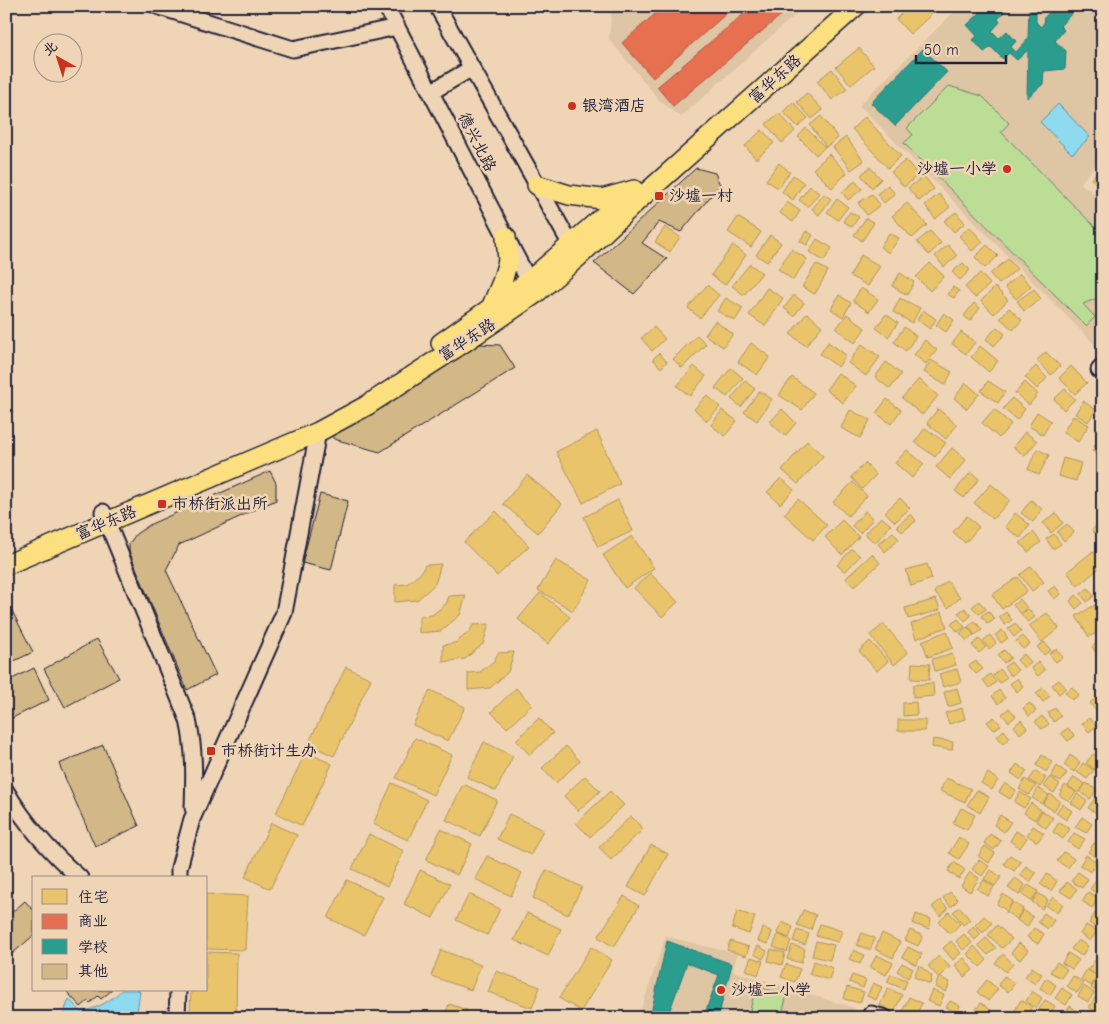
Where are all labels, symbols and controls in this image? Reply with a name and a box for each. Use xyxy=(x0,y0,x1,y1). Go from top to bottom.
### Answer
north arrow xyxy=(32,32,82,82)
scale bar xyxy=(916,32,1006,64)
text: 北 xyxy=(39,37,61,59)
text: 50 m xyxy=(924,41,959,59)
street label: 富华东路 xyxy=(745,51,805,107)
place label: 银湾酒店 xyxy=(582,97,646,115)
marker: 银湾酒店 xyxy=(566,100,578,112)
street label: 德兴北路 xyxy=(454,109,500,175)
place label: 沙墟一小学 xyxy=(917,160,997,178)
marker: 沙墟一小学 xyxy=(1001,163,1013,175)
place label: 沙墟一村 xyxy=(669,187,733,205)
marker: 沙墟一村 xyxy=(653,190,665,202)
street label: 富华东路 xyxy=(435,315,499,365)
place label: 市桥街派出所 xyxy=(172,495,268,513)
marker: 市桥街派出所 xyxy=(156,498,168,510)
street label: 富华东路 xyxy=(73,502,139,544)
place label: 市桥街计生办 xyxy=(221,742,317,760)
marker: 市桥街计生办 xyxy=(205,745,217,757)
legend xyxy=(32,876,208,992)
text: 住宅 xyxy=(78,888,108,906)
text: 商业 xyxy=(78,912,108,930)
text: 学校 xyxy=(78,938,108,956)
text: 其他 xyxy=(78,962,108,980)
place label: 沙墟二小学 xyxy=(731,981,811,999)
marker: 沙墟二小学 xyxy=(715,984,727,996)

